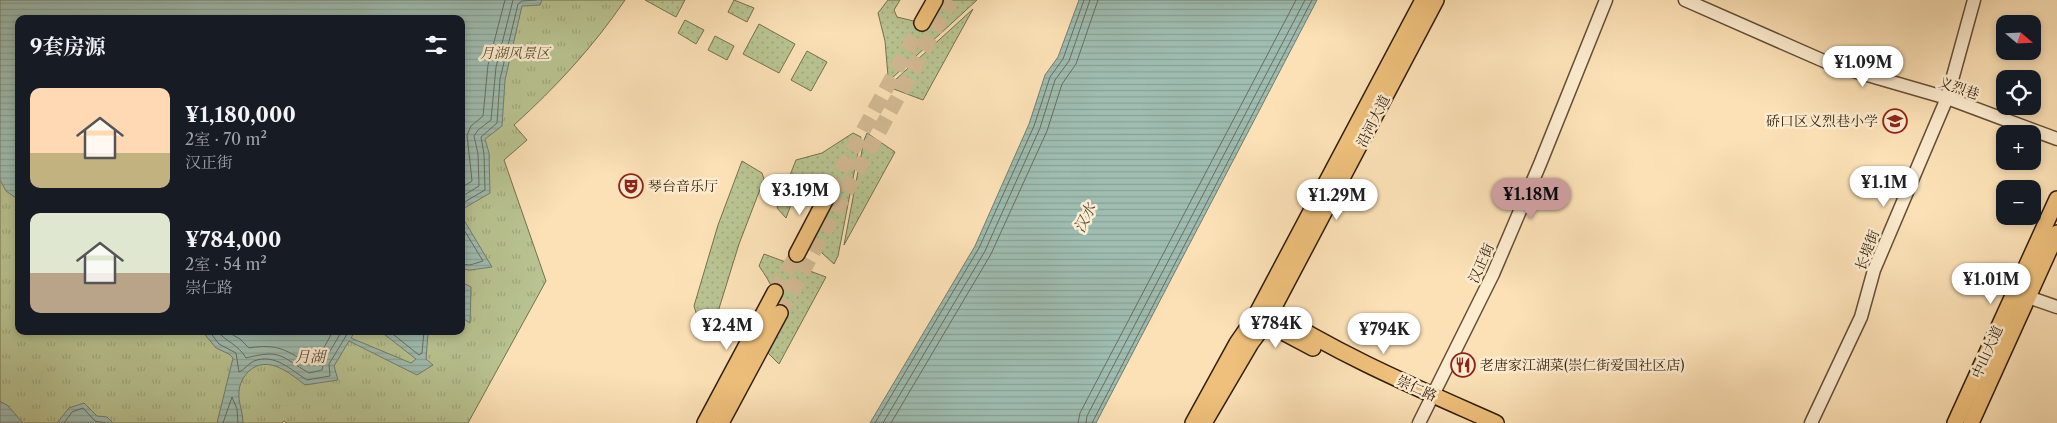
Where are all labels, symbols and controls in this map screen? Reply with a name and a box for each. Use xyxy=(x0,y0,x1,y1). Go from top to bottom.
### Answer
north arrow xyxy=(1996,15,2041,60)
map controls xyxy=(1996,15,2041,225)
icon: filters xyxy=(422,31,450,59)
text: 9套房源 xyxy=(30,34,106,59)
park label: 月湖风景区 xyxy=(480,44,552,62)
pin: ¥1.09M xyxy=(1822,46,1904,88)
text: ¥1.09M xyxy=(1833,52,1893,72)
button: locate xyxy=(1996,70,2041,115)
street label: 义烈巷 xyxy=(1936,73,1982,103)
street label: 沿河大道 xyxy=(1352,92,1394,150)
text: ¥1,180,000 xyxy=(185,102,296,127)
icon: home xyxy=(70,108,130,168)
school or university icon: 硚口区义烈巷小学 xyxy=(1882,108,1908,134)
place label: 硚口区义烈巷小学 xyxy=(1766,112,1878,130)
button: + xyxy=(1996,125,2041,170)
text: 2室 · 70 m² xyxy=(185,129,267,149)
text: 汉正街 xyxy=(185,152,233,172)
pin: ¥1.1M xyxy=(1849,166,1919,208)
text: ¥1.1M xyxy=(1861,172,1907,192)
theatre icon: 琴台音乐厅 xyxy=(618,173,644,199)
pin: ¥3.19M xyxy=(759,174,841,216)
place label: 琴台音乐厅 xyxy=(648,177,718,195)
pin: ¥1.29M xyxy=(1296,178,1378,221)
pin: ¥1.18M xyxy=(1490,178,1572,220)
text: ¥3.19M xyxy=(771,180,829,200)
button: − xyxy=(1996,180,2041,225)
text: ¥1.18M xyxy=(1503,184,1559,204)
text: ¥1.29M xyxy=(1308,185,1366,205)
water label: 汉水 xyxy=(1069,198,1101,235)
text: ¥784,000 xyxy=(185,227,281,252)
street label: 长堤街 xyxy=(1851,227,1883,273)
icon: home xyxy=(70,233,130,293)
street label: 汉正街 xyxy=(1464,240,1498,286)
text: 2室 · 54 m² xyxy=(185,254,267,274)
pin: ¥1.01M xyxy=(1950,262,2032,305)
text: ¥1.01M xyxy=(1963,269,2019,289)
text: 崇仁路 xyxy=(185,277,233,297)
pin: ¥784K xyxy=(1241,306,1311,349)
pin: ¥2.4M xyxy=(692,308,762,351)
pin: ¥794K xyxy=(1349,312,1419,355)
text: ¥784K xyxy=(1250,313,1302,333)
text: ¥2.4M xyxy=(701,315,753,335)
text: ¥794K xyxy=(1358,319,1410,339)
street label: 中山大道 xyxy=(1967,323,2007,381)
water label: 月湖 xyxy=(295,347,328,366)
restaurant icon: 老唐家江湖菜(崇仁街爱国社区店) xyxy=(1450,352,1476,378)
place label: 老唐家江湖菜(崇仁街爱国社区店) xyxy=(1480,356,1685,374)
street label: 崇仁路 xyxy=(1394,371,1440,405)

